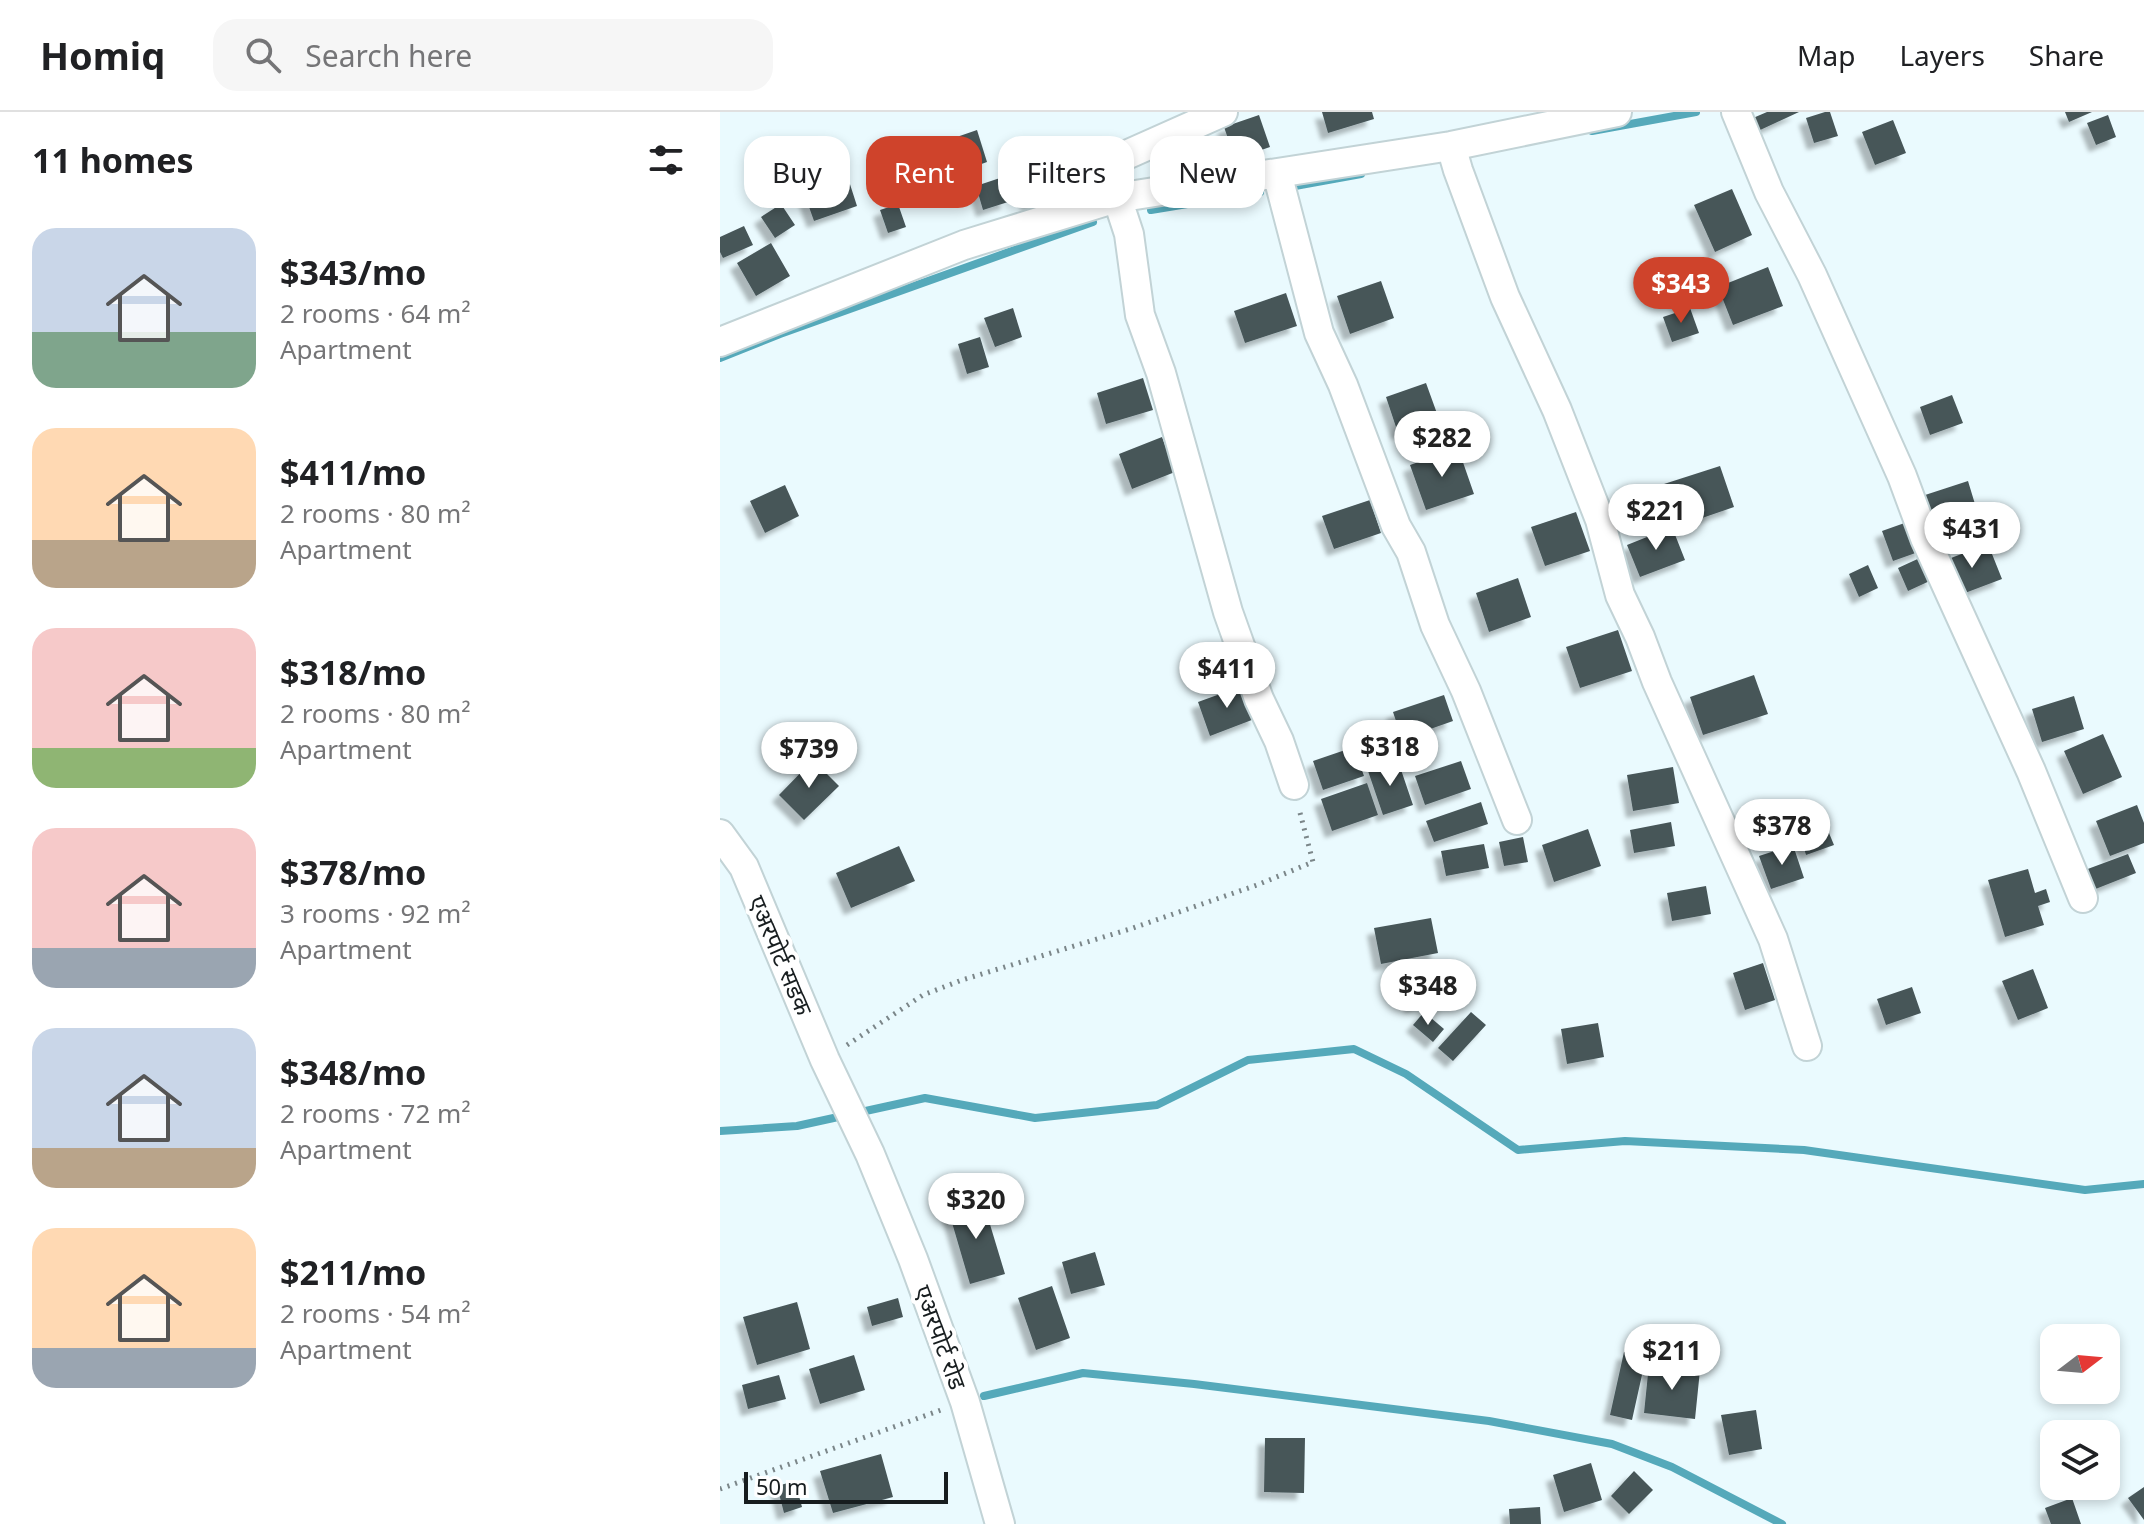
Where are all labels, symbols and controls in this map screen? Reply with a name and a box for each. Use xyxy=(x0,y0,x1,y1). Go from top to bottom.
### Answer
search box xyxy=(213,19,773,91)
text: Homiq xyxy=(40,29,165,81)
icon: search xyxy=(241,33,285,77)
text: Search here xyxy=(305,35,472,76)
text: Map xyxy=(1797,36,1855,74)
text: Layers xyxy=(1899,36,1985,74)
text: Share xyxy=(2029,36,2104,74)
chip: Buy xyxy=(744,136,850,208)
chip: Rent xyxy=(866,136,982,208)
chip: Filters xyxy=(998,136,1134,208)
chip: New xyxy=(1150,136,1265,208)
text: 11 homes xyxy=(32,137,194,183)
icon: filters xyxy=(644,138,688,182)
text: $343/mo xyxy=(280,249,426,295)
pin: $343 xyxy=(1634,257,1728,325)
icon: home xyxy=(96,260,192,356)
text: $343 xyxy=(1651,265,1711,301)
text: 2 rooms · 64 m² xyxy=(280,295,470,331)
text: Apartment xyxy=(280,331,412,367)
pin: $282 xyxy=(1395,411,1489,479)
text: $282 xyxy=(1412,419,1472,455)
text: $411/mo xyxy=(280,449,426,495)
icon: home xyxy=(96,460,192,556)
pin: $221 xyxy=(1609,484,1703,552)
text: $221 xyxy=(1626,492,1686,528)
text: 2 rooms · 80 m² xyxy=(280,495,470,531)
pin: $431 xyxy=(1925,502,2019,570)
text: $431 xyxy=(1942,510,2002,546)
text: Apartment xyxy=(280,531,412,567)
pin: $411 xyxy=(1180,642,1274,710)
text: $318/mo xyxy=(280,649,426,695)
text: $411 xyxy=(1197,650,1257,686)
icon: home xyxy=(96,660,192,756)
text: 2 rooms · 80 m² xyxy=(280,695,470,731)
pin: $318 xyxy=(1343,720,1437,788)
pin: $739 xyxy=(762,722,856,790)
text: $318 xyxy=(1360,728,1420,764)
text: $739 xyxy=(779,730,839,766)
text: Apartment xyxy=(280,731,412,767)
pin: $378 xyxy=(1735,799,1829,867)
text: $378 xyxy=(1752,807,1812,843)
text: $378/mo xyxy=(280,849,426,895)
icon: home xyxy=(96,860,192,956)
street label: एअरपोर्ट सडक xyxy=(741,890,821,1020)
text: 3 rooms · 92 m² xyxy=(280,895,470,931)
text: Apartment xyxy=(280,931,412,967)
pin: $348 xyxy=(1381,959,1475,1027)
text: $348 xyxy=(1398,967,1458,1003)
text: $348/mo xyxy=(280,1049,426,1095)
icon: home xyxy=(96,1060,192,1156)
text: 2 rooms · 72 m² xyxy=(280,1095,470,1131)
text: Apartment xyxy=(280,1131,412,1167)
pin: $320 xyxy=(929,1173,1023,1241)
text: $320 xyxy=(946,1181,1006,1217)
text: $211/mo xyxy=(280,1249,426,1295)
icon: home xyxy=(96,1260,192,1356)
street label: एअरपोर्ट रोड xyxy=(907,1280,975,1395)
text: 2 rooms · 54 m² xyxy=(280,1295,470,1331)
pin: $211 xyxy=(1625,1324,1719,1392)
north arrow xyxy=(2040,1324,2120,1404)
map controls xyxy=(2040,1324,2120,1500)
text: Apartment xyxy=(280,1331,412,1367)
text: $211 xyxy=(1642,1332,1702,1368)
button: layers xyxy=(2040,1420,2120,1500)
scale bar xyxy=(744,1468,948,1504)
text: 50 m xyxy=(756,1471,807,1501)

